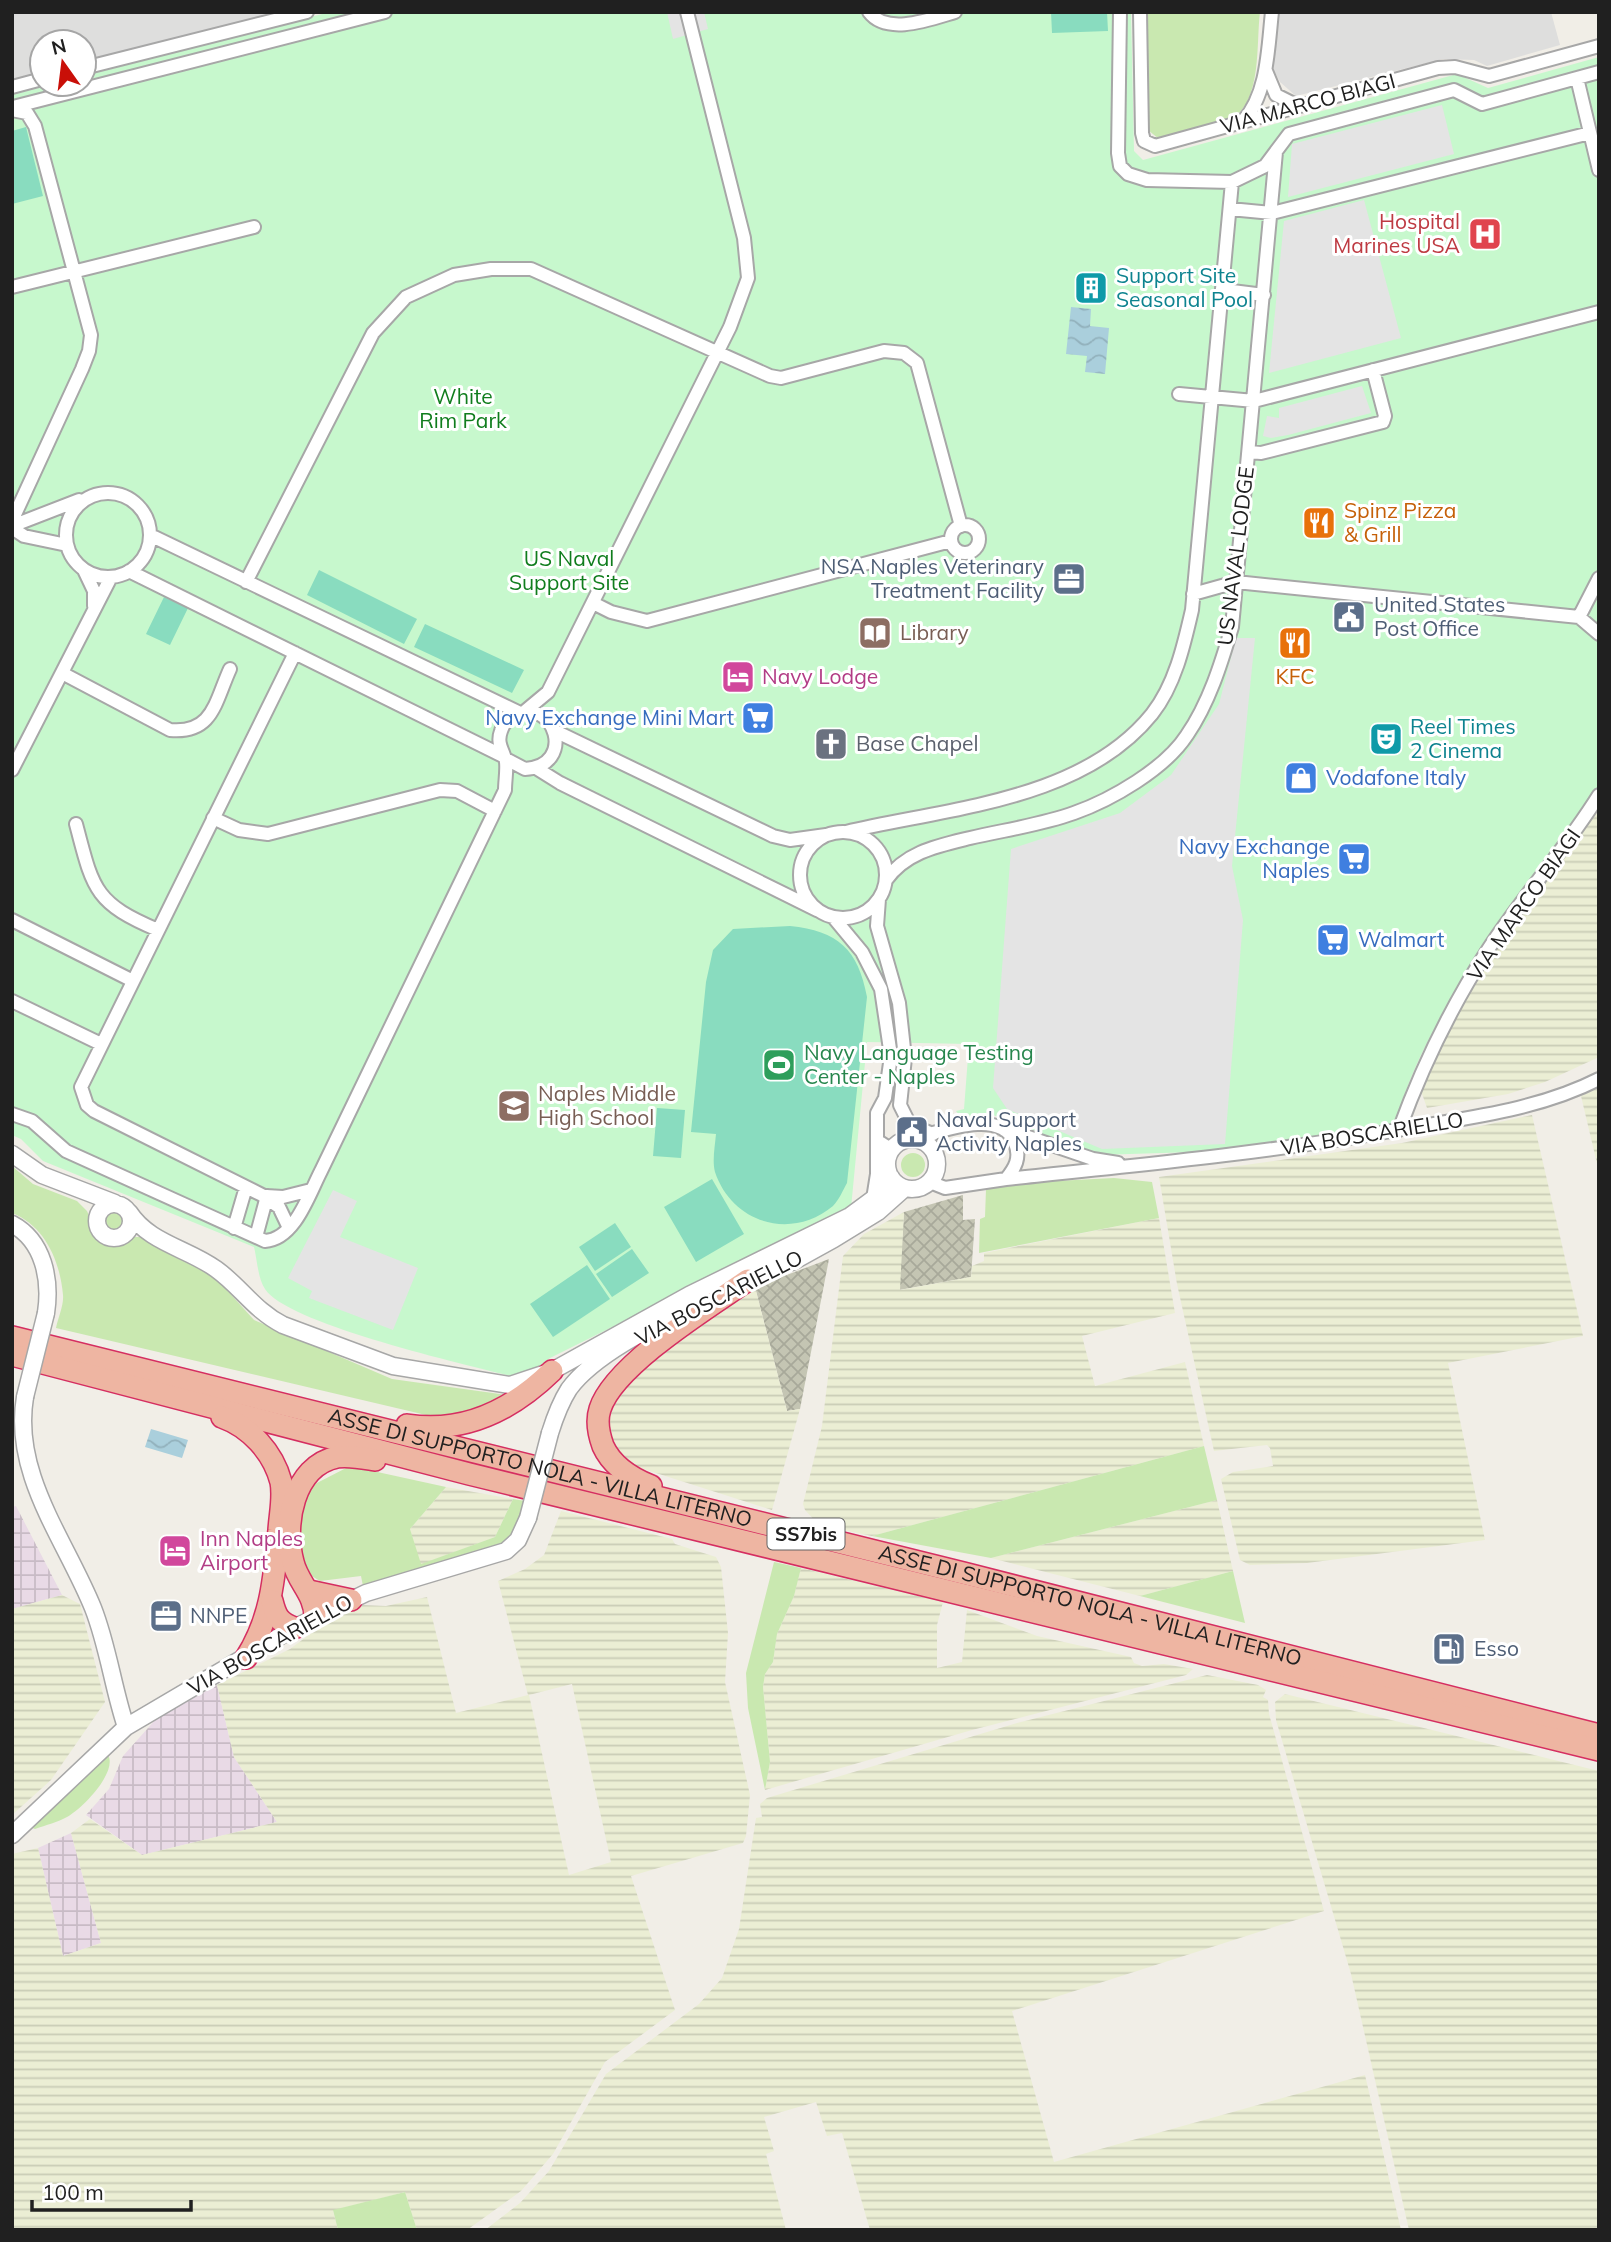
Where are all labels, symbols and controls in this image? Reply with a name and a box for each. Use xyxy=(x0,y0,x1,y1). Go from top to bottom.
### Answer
north arrow xyxy=(28,28,98,98)
text: N xyxy=(49,33,69,60)
street label: VIA MARCO BIAGI xyxy=(1217,67,1398,139)
place label: Hospital Marines USA xyxy=(1333,208,1461,258)
hospital icon: Hospital Marines USA xyxy=(1466,215,1504,253)
place label: Support Site Seasonal Pool xyxy=(1116,262,1253,312)
building icon: Support Site Seasonal Pool xyxy=(1072,269,1110,307)
park label: White Rim Park xyxy=(419,383,507,433)
street label: US NAVAL LODGE xyxy=(1211,465,1259,647)
place label: Spinz Pizza & Grill xyxy=(1344,497,1456,547)
restaurant icon: Spinz Pizza & Grill xyxy=(1300,504,1338,542)
park label: US Naval Support Site xyxy=(509,545,629,595)
place label: NSA Naples Veterinary Treatment Facility xyxy=(821,553,1044,603)
office icon: NSA Naples Veterinary Treatment Facility xyxy=(1050,560,1088,598)
place label: United States Post Office xyxy=(1374,591,1505,641)
public building icon: United States Post Office xyxy=(1330,598,1368,636)
library icon: Library xyxy=(856,614,894,652)
place label: Library xyxy=(900,619,969,645)
restaurant icon: KFC xyxy=(1276,624,1314,662)
hotel icon: Navy Lodge xyxy=(719,658,757,696)
place label: Navy Lodge xyxy=(762,663,878,689)
place label: KFC xyxy=(1275,663,1315,689)
supermarket icon: Navy Exchange Mini Mart xyxy=(739,699,777,737)
place label: Navy Exchange Mini Mart xyxy=(485,704,734,730)
place label: Reel Times 2 Cinema xyxy=(1410,713,1516,763)
theatre icon: Reel Times 2 Cinema xyxy=(1367,720,1405,758)
church icon: Base Chapel xyxy=(812,725,850,763)
place label: Base Chapel xyxy=(856,730,979,756)
shop icon: Vodafone Italy xyxy=(1282,759,1320,797)
place label: Vodafone Italy xyxy=(1326,764,1466,790)
street label: VIA MARCO BIAGI xyxy=(1461,823,1586,986)
place label: Navy Exchange Naples xyxy=(1179,833,1330,883)
supermarket icon: Navy Exchange Naples xyxy=(1335,840,1373,878)
supermarket icon: Walmart xyxy=(1314,921,1352,959)
place label: Walmart xyxy=(1358,926,1444,952)
place label: Navy Language Testing Center - Naples xyxy=(804,1039,1034,1089)
sports icon: Navy Language Testing Center - Naples xyxy=(760,1046,798,1084)
place label: Naples Middle High School xyxy=(538,1080,676,1130)
school or university icon: Naples Middle High School xyxy=(495,1087,533,1125)
place label: Naval Support Activity Naples xyxy=(936,1106,1082,1156)
street label: VIA BOSCARIELLO xyxy=(1279,1106,1465,1160)
public building icon: Naval Support Activity Naples xyxy=(893,1113,931,1151)
street label: VIA BOSCARIELLO xyxy=(630,1244,807,1351)
street label: ASSE DI SUPPORTO NOLA - VILLA LITERNO xyxy=(326,1402,755,1532)
road number: SS7bis xyxy=(768,1518,844,1550)
place label: Inn Naples Airport xyxy=(200,1525,303,1575)
hotel icon: Inn Naples Airport xyxy=(156,1532,194,1570)
street label: ASSE DI SUPPORTO NOLA - VILLA LITERNO xyxy=(876,1539,1305,1671)
street label: VIA BOSCARIELLO xyxy=(182,1588,357,1700)
office icon: NNPE xyxy=(147,1597,185,1635)
place label: NNPE xyxy=(190,1602,247,1628)
fuel station icon: Esso xyxy=(1430,1630,1468,1668)
place label: Esso xyxy=(1474,1635,1519,1661)
scale bar xyxy=(32,2168,191,2212)
text: 100 m xyxy=(42,2179,104,2205)

